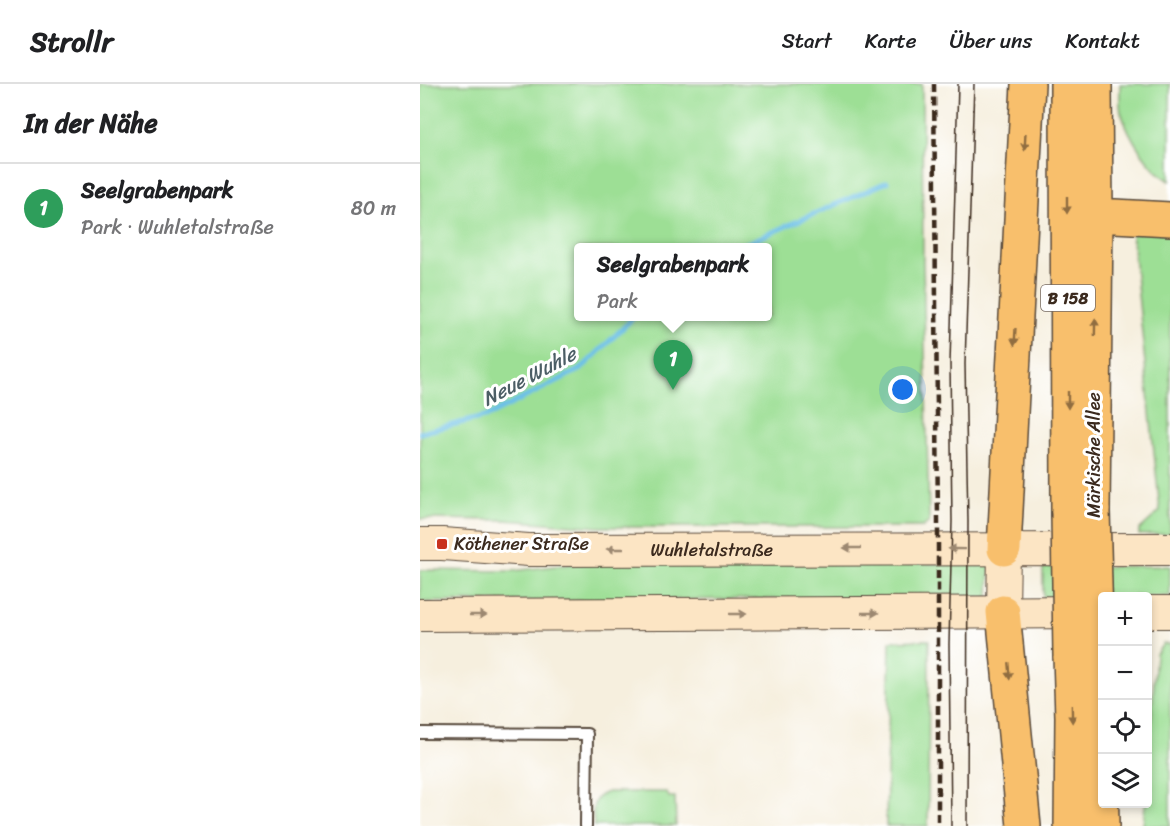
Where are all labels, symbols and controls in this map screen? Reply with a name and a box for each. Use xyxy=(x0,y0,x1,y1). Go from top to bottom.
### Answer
text: Strollr xyxy=(30,17,113,66)
text: Start xyxy=(782,22,832,60)
text: Karte xyxy=(865,22,917,60)
text: Über uns xyxy=(950,22,1032,60)
text: Kontakt xyxy=(1065,22,1140,60)
text: In der Nähe xyxy=(24,100,158,146)
one-way arrow xyxy=(1020,133,1029,152)
text: Seelgrabenpark xyxy=(81,171,233,210)
text: 1 xyxy=(39,191,48,226)
text: 80 m xyxy=(351,191,396,226)
one-way arrow xyxy=(1062,196,1072,215)
text: Park · Wuhletalstraße xyxy=(81,210,274,245)
popup xyxy=(574,243,772,321)
text: Seelgrabenpark xyxy=(597,245,749,284)
text: Park xyxy=(597,284,638,319)
road number: B 158 xyxy=(1041,285,1095,311)
one-way arrow xyxy=(1090,317,1100,336)
one-way arrow xyxy=(1010,328,1019,347)
water label: Neue Wuhle xyxy=(476,336,584,416)
pin: 1 xyxy=(654,340,692,390)
your location xyxy=(888,375,917,404)
one-way arrow xyxy=(1063,391,1073,410)
street label: Märkische Allee xyxy=(1078,392,1110,518)
place label: Köthener Straße xyxy=(454,528,589,560)
street label: Wuhletalstraße xyxy=(651,534,773,566)
marker: Köthener Straße xyxy=(435,537,449,551)
one-way arrow xyxy=(605,544,624,554)
one-way arrow xyxy=(842,544,861,553)
one-way arrow xyxy=(948,544,967,554)
map controls xyxy=(1098,592,1152,808)
button: + xyxy=(1098,592,1152,646)
one-way arrow xyxy=(860,608,879,618)
one-way arrow xyxy=(728,609,747,619)
one-way arrow xyxy=(469,610,488,620)
button: − xyxy=(1098,646,1152,700)
one-way arrow xyxy=(1004,661,1014,680)
button: locate xyxy=(1098,700,1152,754)
one-way arrow xyxy=(1067,705,1077,724)
button: layers xyxy=(1098,754,1152,808)

